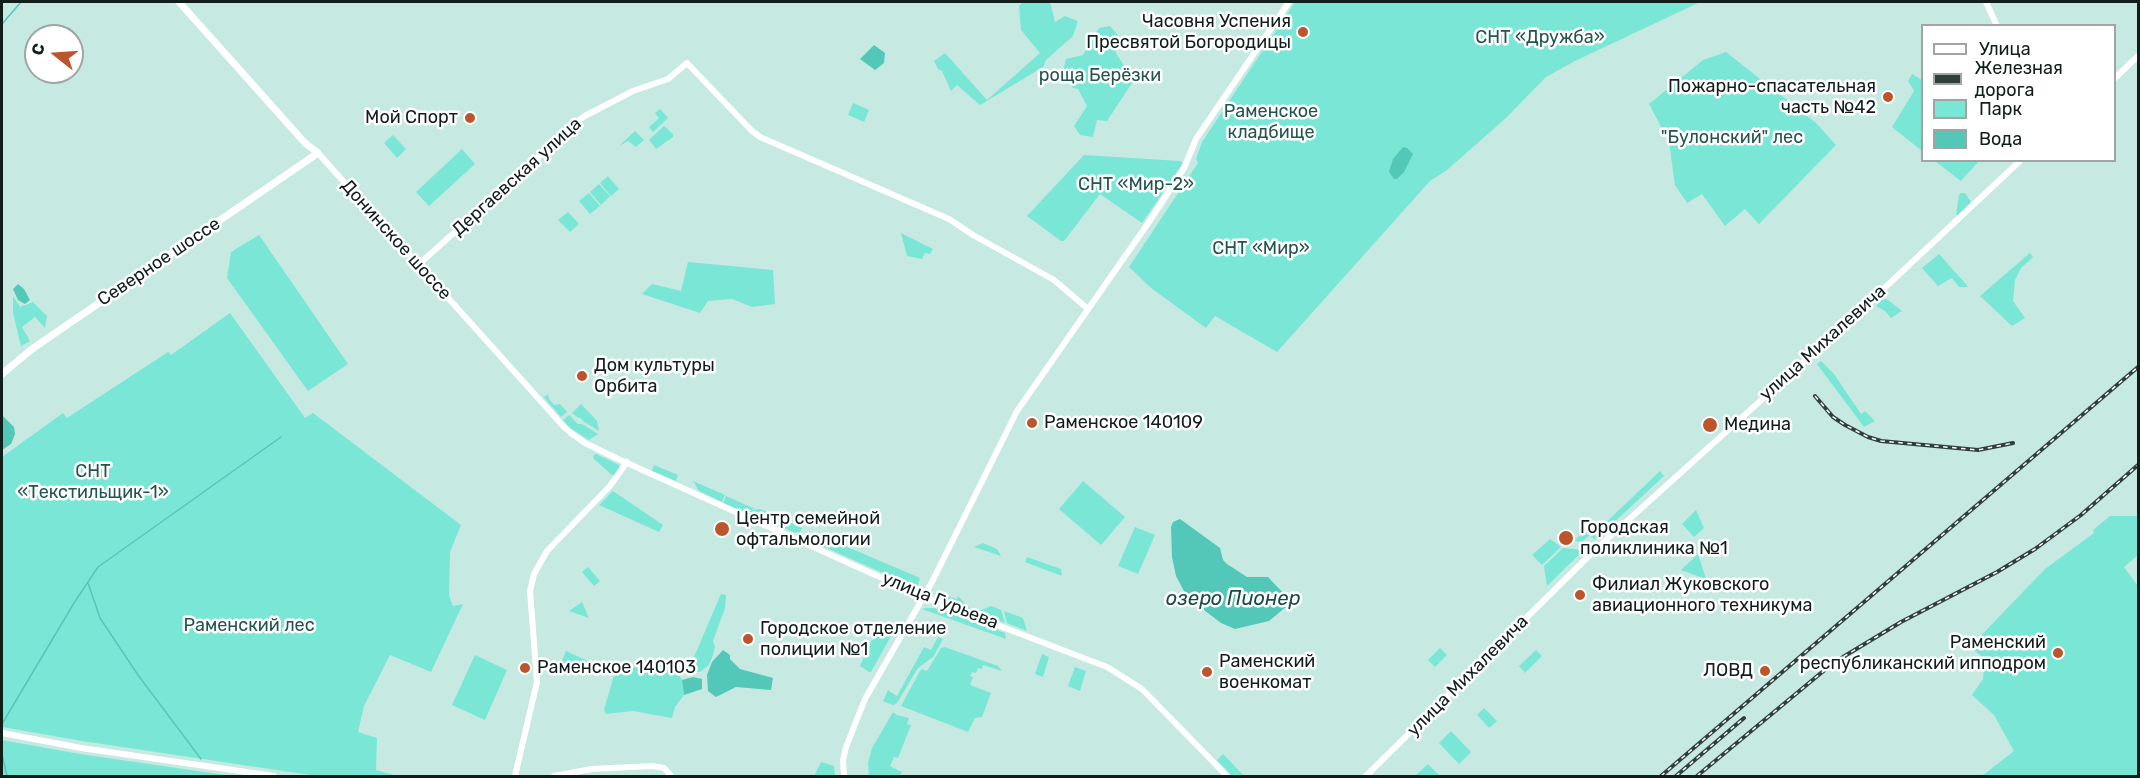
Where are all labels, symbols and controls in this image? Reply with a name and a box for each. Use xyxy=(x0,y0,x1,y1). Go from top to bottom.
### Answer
place label: Часовня Успения Пресвятой Богородицы xyxy=(1086,11,1291,54)
north arrow xyxy=(24,24,84,84)
legend xyxy=(1921,24,2116,162)
marker: Часовня Успения Пресвятой Богородицы xyxy=(1296,25,1310,39)
park label: СНТ «Дружба» xyxy=(1475,27,1605,49)
text: Улица xyxy=(1979,38,2031,60)
text: С xyxy=(27,41,49,57)
text: Железная дорога xyxy=(1974,57,2063,101)
park label: роща Берёзки xyxy=(1039,65,1161,87)
place label: Пожарно-спасательная часть №42 xyxy=(1668,76,1876,118)
marker: Пожарно-спасательная часть №42 xyxy=(1881,90,1895,104)
text: Парк xyxy=(1979,98,2022,120)
park label: Раменское кладбище xyxy=(1224,101,1318,144)
place label: Мой Спорт xyxy=(365,107,458,129)
marker: Мой Спорт xyxy=(463,111,477,125)
street label: Дергаевская улица xyxy=(448,113,586,241)
park label: "Булонский" лес xyxy=(1661,127,1803,149)
text: Вода xyxy=(1979,128,2022,150)
park label: СНТ «Мир-2» xyxy=(1078,174,1194,196)
street label: Донинское шоссе xyxy=(336,175,456,305)
street label: Северное шоссе xyxy=(94,213,224,311)
park label: СНТ «Мир» xyxy=(1212,238,1310,260)
street label: улица Михалевича xyxy=(1755,281,1891,405)
place label: Дом культуры Орбита xyxy=(594,355,715,398)
marker: Дом культуры Орбита xyxy=(575,369,589,383)
place label: Раменское 140109 xyxy=(1044,412,1203,434)
place label: Медина xyxy=(1724,414,1791,436)
marker: Раменское 140109 xyxy=(1025,416,1039,430)
marker: Медина xyxy=(1701,416,1719,434)
park label: СНТ «Текстильщик-1» xyxy=(17,461,169,504)
place label: Центр семейной офтальмологии xyxy=(736,508,880,550)
place label: Городская поликлиника №1 xyxy=(1580,517,1728,560)
marker: Центр семейной офтальмологии xyxy=(713,520,731,538)
marker: Городская поликлиника №1 xyxy=(1557,529,1575,547)
street label: улица Гурьева xyxy=(879,568,1001,634)
place label: Филиал Жуковского авиационного техникума xyxy=(1592,574,1813,616)
water label: озеро Пионер xyxy=(1166,587,1300,611)
marker: Филиал Жуковского авиационного техникума xyxy=(1573,588,1587,602)
street label: улица Михалевича xyxy=(1403,611,1533,741)
park label: Раменский лес xyxy=(183,615,315,637)
place label: Городское отделение полиции №1 xyxy=(760,618,946,660)
marker: Городское отделение полиции №1 xyxy=(741,632,755,646)
place label: Раменский республиканский ипподром xyxy=(1800,632,2046,674)
marker: Раменский республиканский ипподром xyxy=(2051,646,2065,660)
place label: Раменский военкомат xyxy=(1219,651,1315,694)
place label: Раменское 140103 xyxy=(537,657,696,679)
place label: ЛОВД xyxy=(1703,660,1753,682)
marker: Раменское 140103 xyxy=(518,661,532,675)
marker: ЛОВД xyxy=(1758,664,1772,678)
marker: Раменский военкомат xyxy=(1200,665,1214,679)

